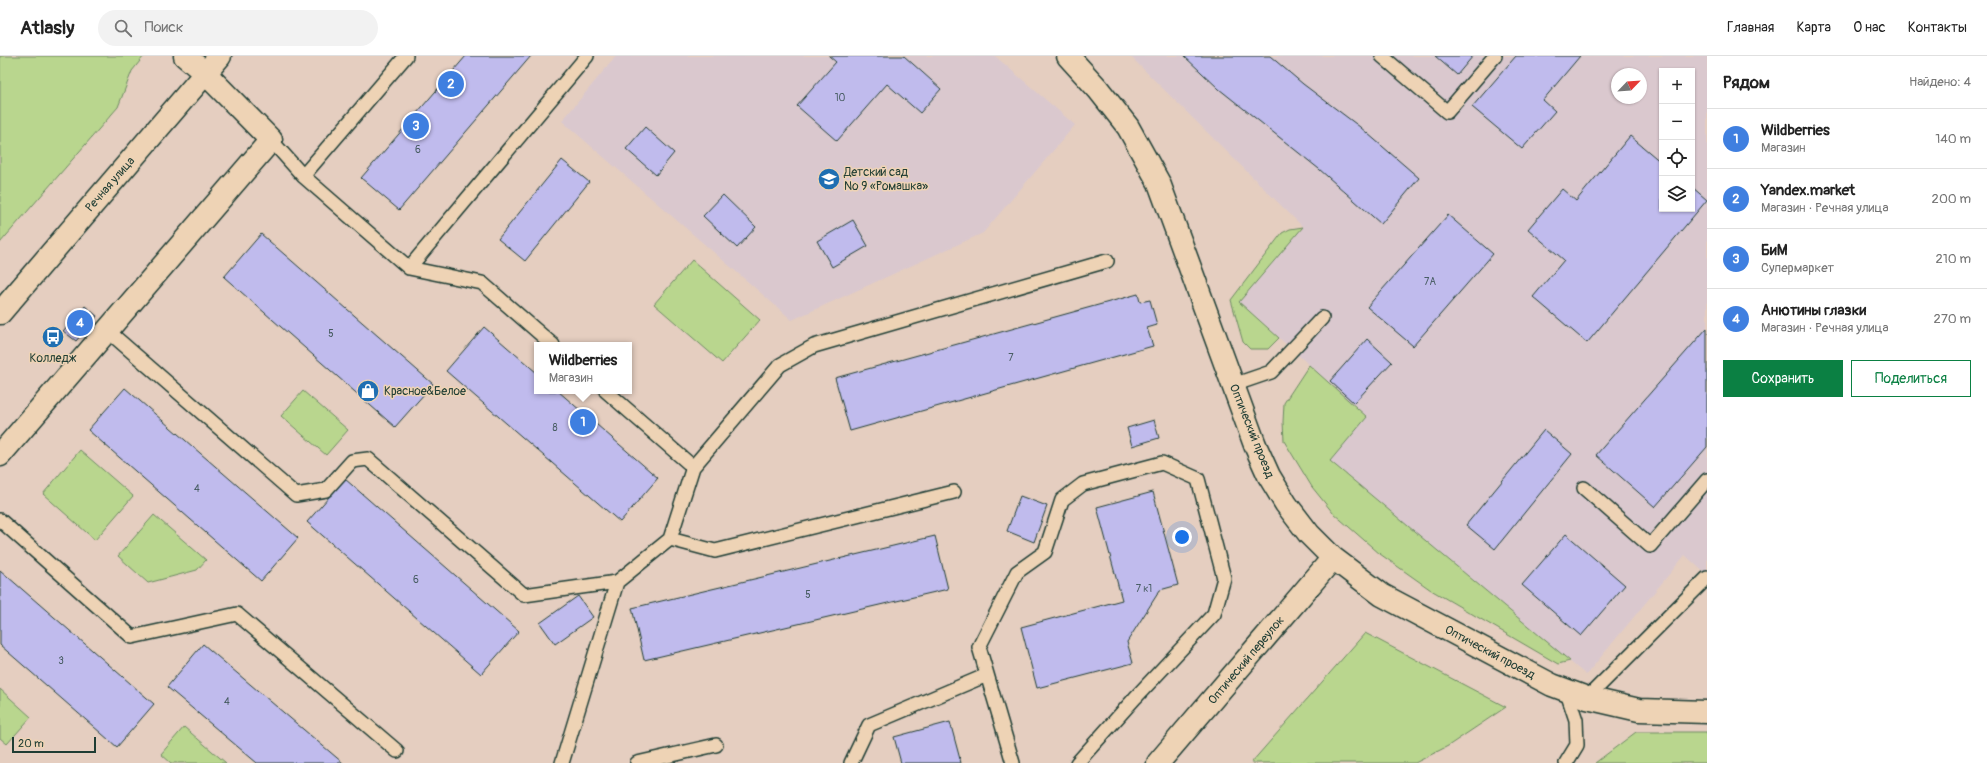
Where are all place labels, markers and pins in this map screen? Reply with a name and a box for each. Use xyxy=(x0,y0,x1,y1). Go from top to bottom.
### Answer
pin: 2 xyxy=(438,69,464,99)
pin: 3 xyxy=(403,111,429,141)
place label: Детский сад № 9 «Ромашка» xyxy=(843,165,928,194)
school or university icon: Детский сад № 9 «Ромашка» xyxy=(816,166,842,192)
pin: 4 xyxy=(67,308,93,338)
bus stop icon: Колледж xyxy=(40,324,66,350)
place label: Колледж xyxy=(30,351,77,366)
shop icon: Красное&Белое xyxy=(355,378,381,404)
place label: Красное&Белое xyxy=(384,384,466,399)
pin: 1 xyxy=(570,407,596,437)

